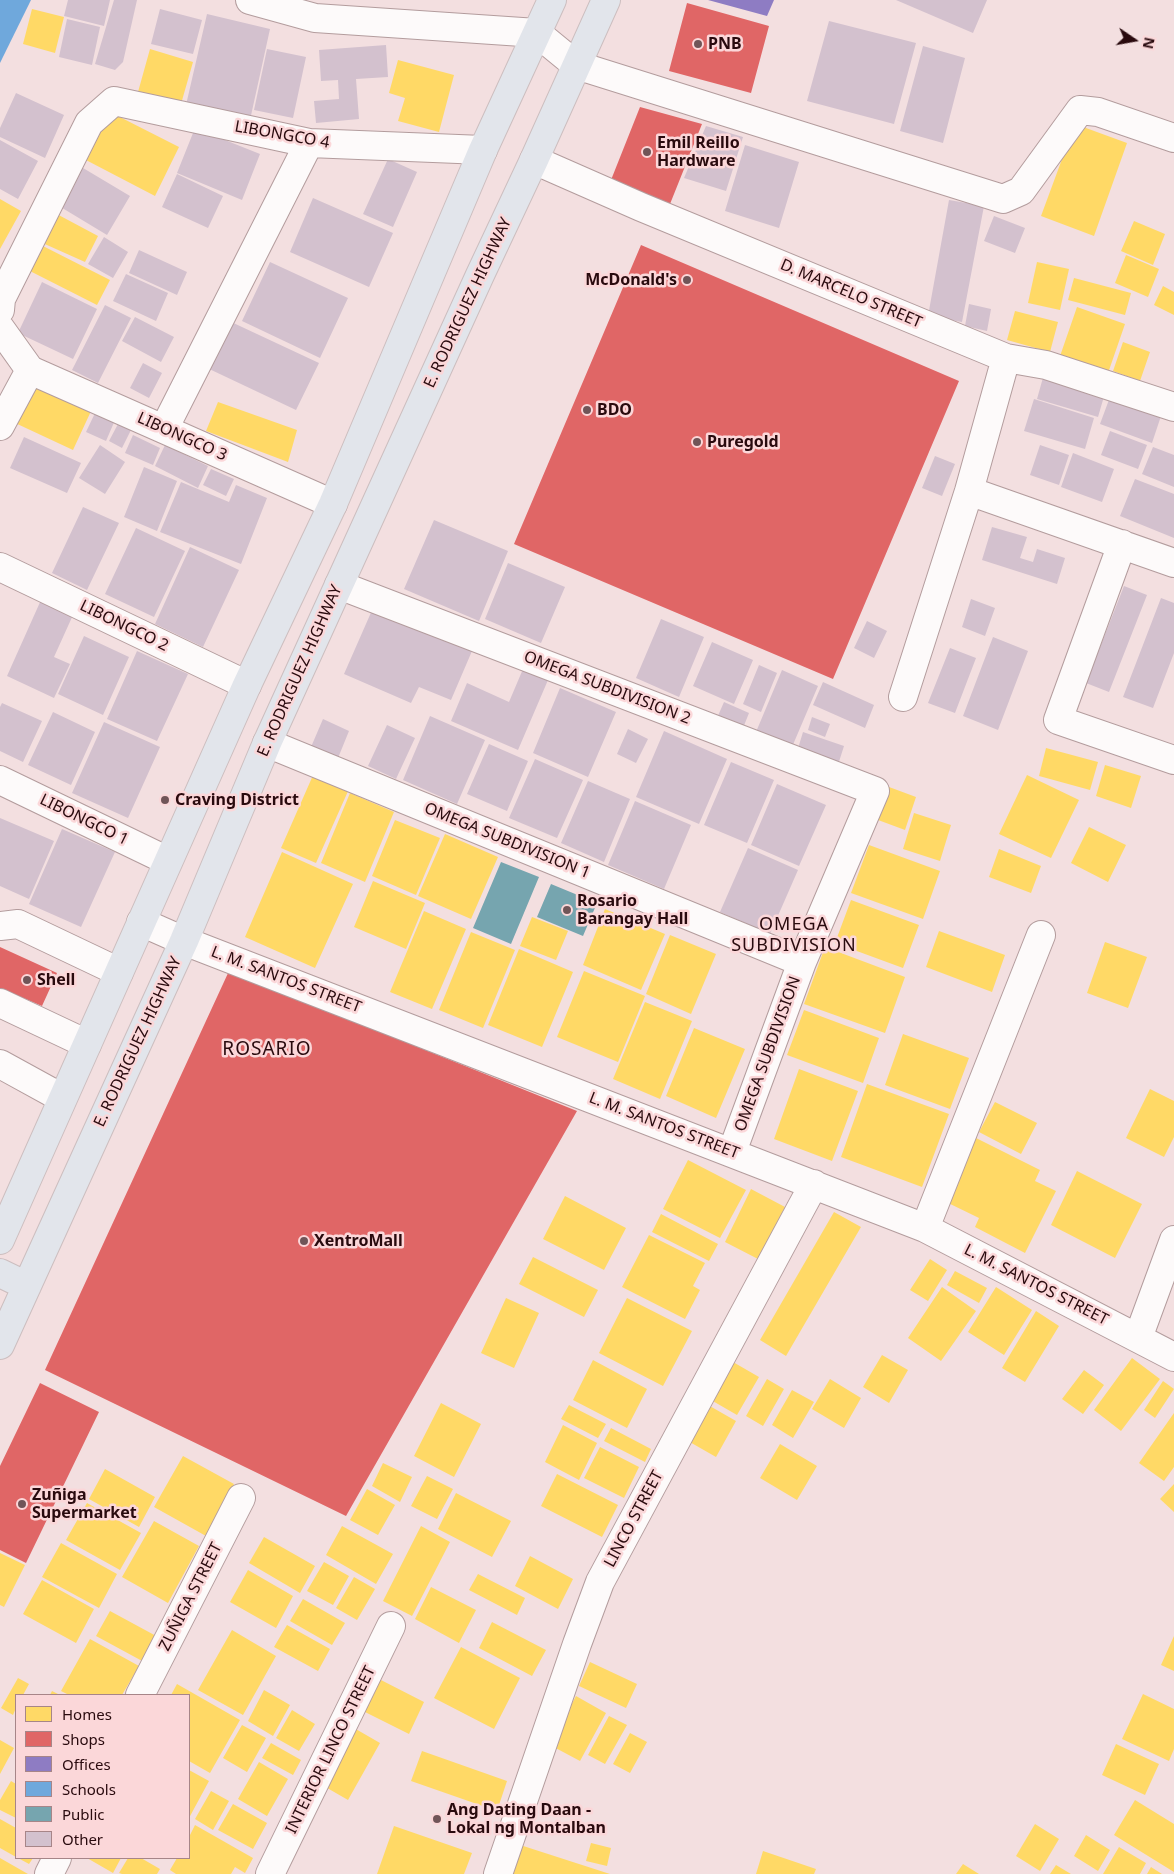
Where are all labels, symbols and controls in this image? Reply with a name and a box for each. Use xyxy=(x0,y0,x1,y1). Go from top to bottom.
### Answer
north arrow xyxy=(1109,15,1159,65)
place label: PNB xyxy=(708,34,742,54)
text: N xyxy=(1139,36,1160,51)
marker: PNB xyxy=(692,38,704,50)
street label: LIBONGCO 4 xyxy=(233,117,331,153)
place label: Emil Reillo Hardware xyxy=(657,133,740,171)
marker: Emil Reillo Hardware xyxy=(641,146,653,158)
street label: E. RODRIGUEZ HIGHWAY xyxy=(420,215,516,391)
street label: D. MARCELO STREET xyxy=(777,255,925,333)
place label: McDonald's xyxy=(585,270,677,290)
marker: McDonald's xyxy=(681,274,693,286)
place label: BDO xyxy=(597,400,632,420)
marker: BDO xyxy=(581,404,593,416)
street label: LIBONGCO 3 xyxy=(134,409,230,465)
place label: Puregold xyxy=(707,432,779,452)
marker: Puregold xyxy=(691,436,703,448)
street label: E. RODRIGUEZ HIGHWAY xyxy=(253,582,347,760)
street label: LIBONGCO 2 xyxy=(77,596,171,656)
street label: OMEGA SUBDIVISION 2 xyxy=(521,647,693,729)
street label: LIBONGCO 1 xyxy=(37,790,131,850)
place label: Craving District xyxy=(175,790,299,810)
marker: Craving District xyxy=(159,794,171,806)
street label: OMEGA SUBDIVISION 1 xyxy=(421,799,593,883)
place label: Rosario Barangay Hall xyxy=(577,891,688,929)
marker: Rosario Barangay Hall xyxy=(561,904,573,916)
district label: OMEGA SUBDIVISION xyxy=(730,914,858,956)
street label: L. M. SANTOS STREET xyxy=(208,942,364,1018)
street label: E. RODRIGUEZ HIGHWAY xyxy=(90,954,186,1130)
place label: Shell xyxy=(37,970,75,990)
marker: Shell xyxy=(21,974,33,986)
street label: OMEGA SUBDIVISION xyxy=(731,974,805,1134)
district label: ROSARIO xyxy=(221,1039,313,1061)
street label: L. M. SANTOS STREET xyxy=(586,1088,742,1164)
place label: XentroMall xyxy=(314,1231,403,1251)
marker: XentroMall xyxy=(298,1235,310,1247)
street label: L. M. SANTOS STREET xyxy=(961,1240,1111,1330)
street label: LINCO STREET xyxy=(600,1467,668,1571)
place label: Zuñiga Supermarket xyxy=(32,1485,137,1523)
marker: Zuñiga Supermarket xyxy=(16,1498,28,1510)
street label: ZUÑIGA STREET xyxy=(155,1540,227,1654)
street label: INTERIOR LINCO STREET xyxy=(282,1663,380,1837)
legend xyxy=(15,1694,190,1859)
text: Homes xyxy=(62,1704,112,1724)
text: Shops xyxy=(62,1729,105,1749)
text: Offices xyxy=(62,1754,111,1774)
text: Schools xyxy=(62,1779,116,1799)
place label: Ang Dating Daan - Lokal ng Montalban xyxy=(447,1800,606,1838)
text: Public xyxy=(62,1804,105,1824)
marker: Ang Dating Daan - Lokal ng Montalban xyxy=(431,1813,443,1825)
text: Other xyxy=(62,1829,103,1849)

